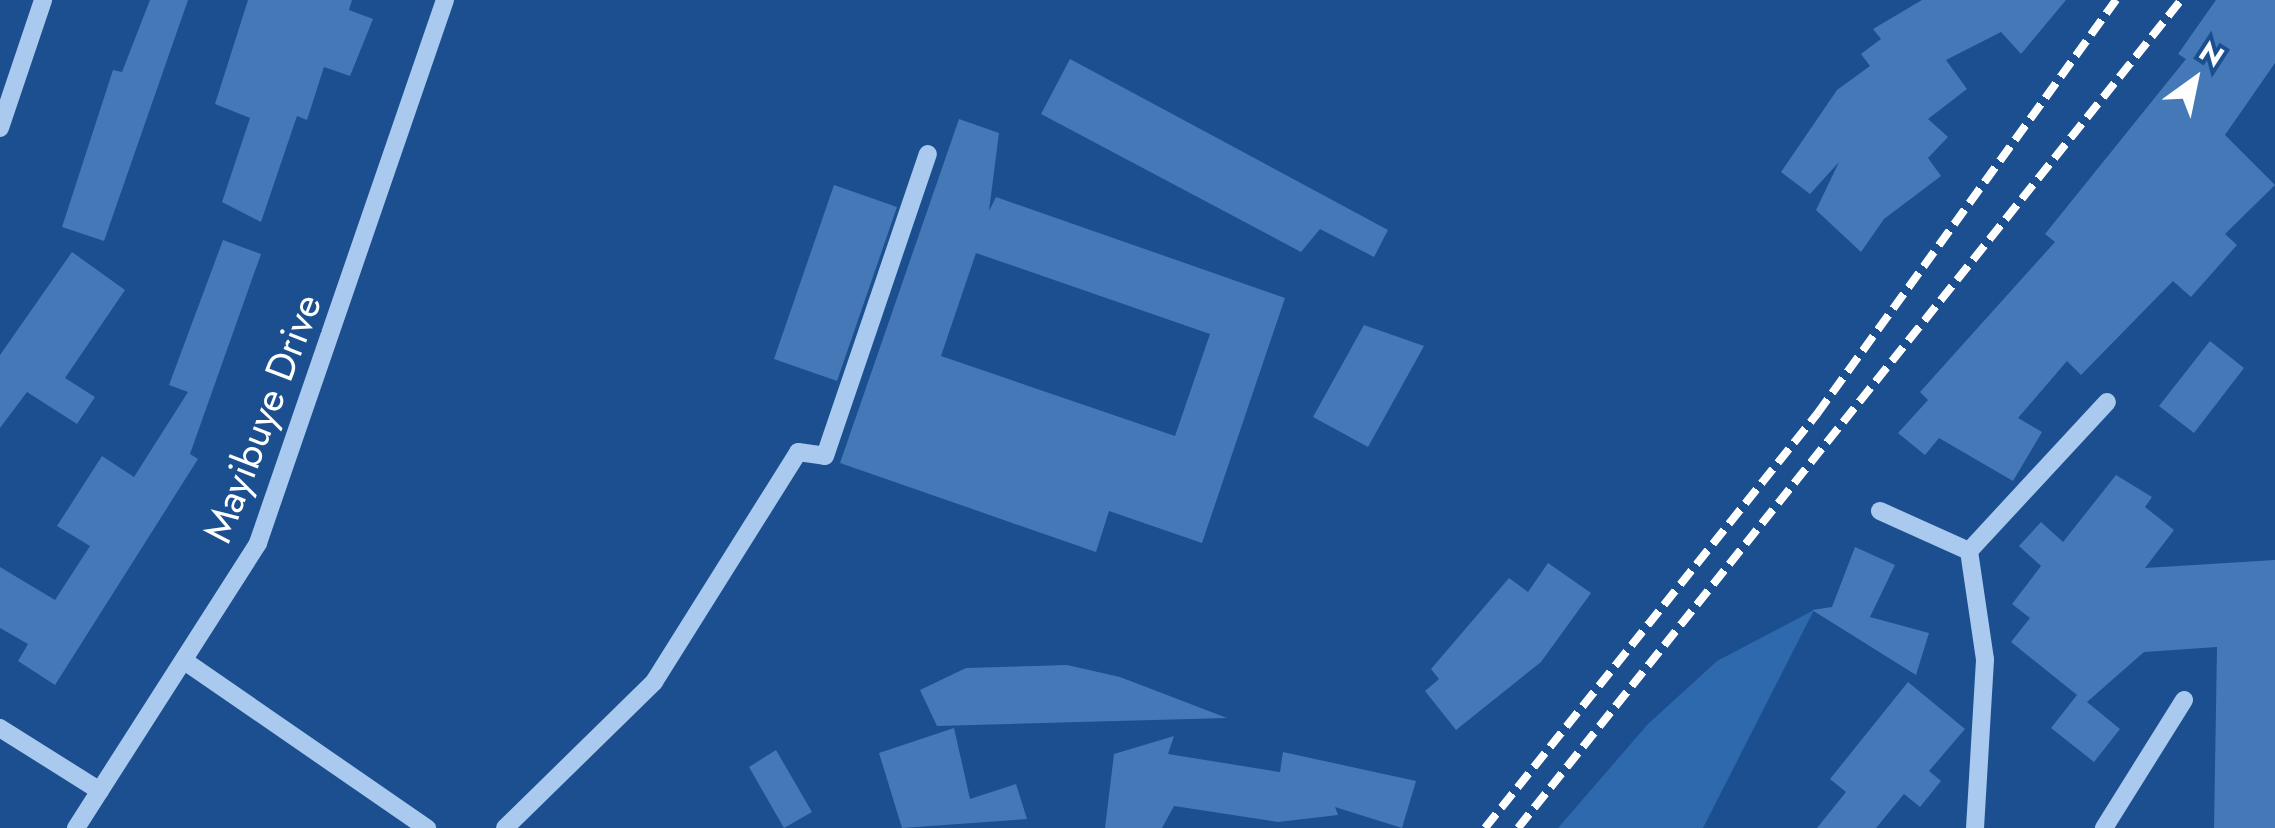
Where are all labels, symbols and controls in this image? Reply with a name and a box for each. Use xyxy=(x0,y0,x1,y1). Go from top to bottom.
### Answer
north arrow xyxy=(2145,30,2245,130)
text: N xyxy=(2191,31,2232,78)
street label: Mayibuye Drive xyxy=(193,287,331,549)

